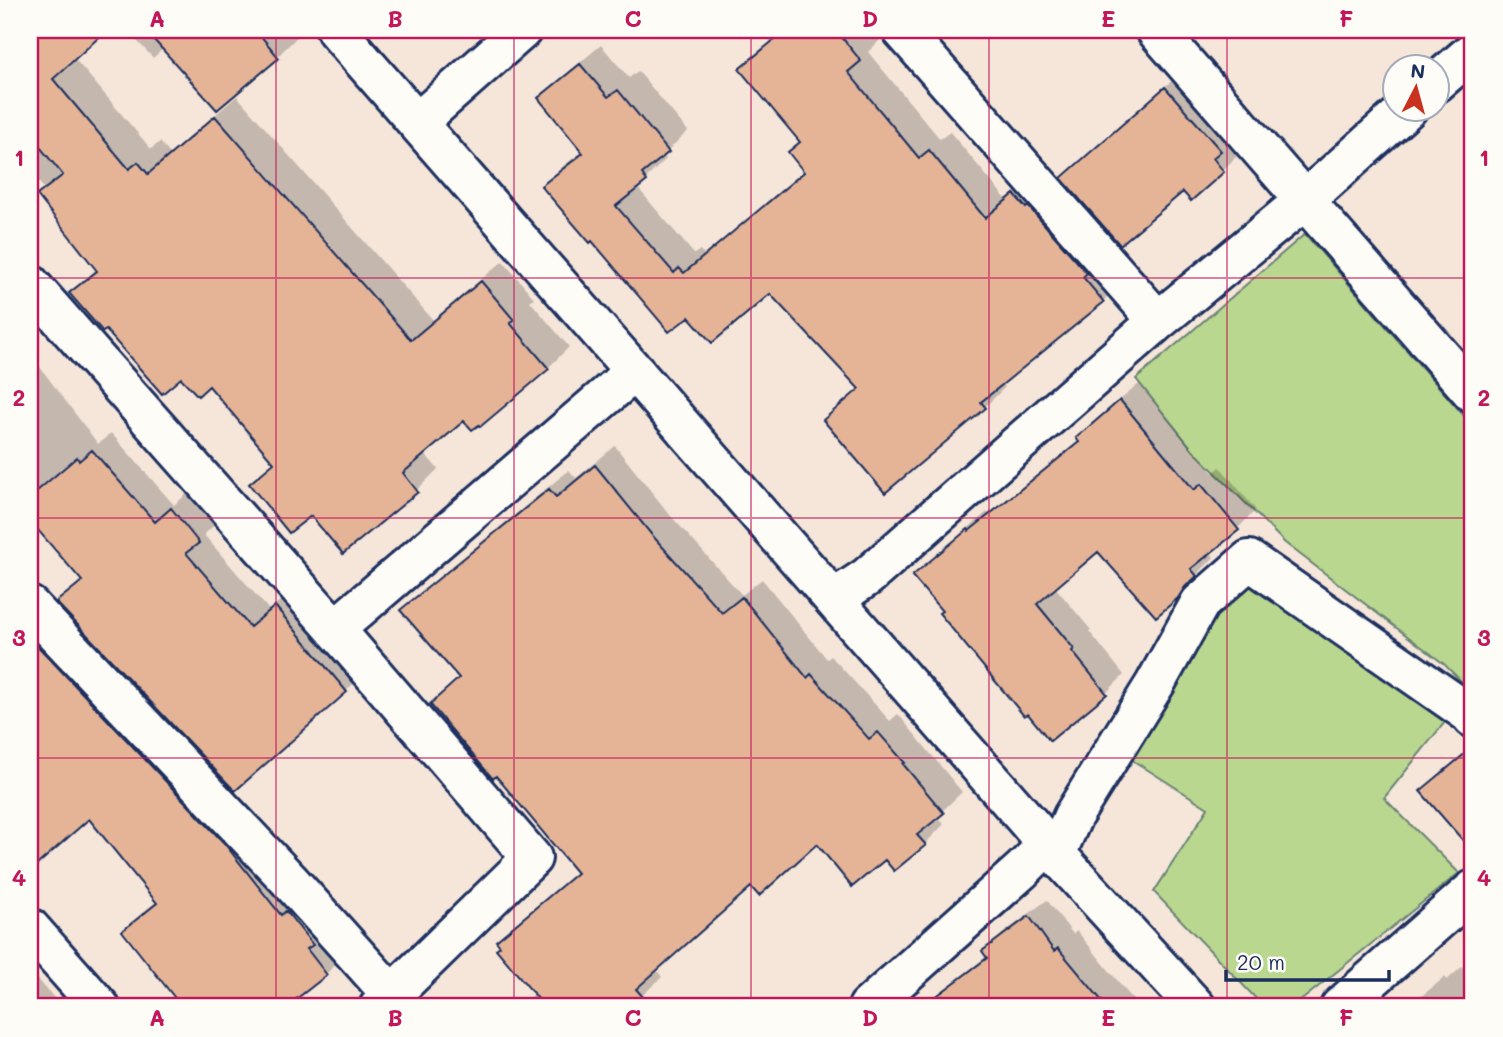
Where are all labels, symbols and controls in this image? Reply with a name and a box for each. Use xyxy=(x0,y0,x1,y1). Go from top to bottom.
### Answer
text: A xyxy=(149,3,165,33)
text: B xyxy=(387,3,403,33)
text: C xyxy=(624,3,642,33)
text: D xyxy=(862,3,878,33)
text: E xyxy=(1101,3,1115,33)
text: F xyxy=(1339,3,1353,33)
north arrow xyxy=(1380,52,1450,122)
text: N xyxy=(1409,57,1426,84)
text: 1 xyxy=(14,142,24,172)
text: 1 xyxy=(1479,142,1489,172)
text: 2 xyxy=(13,382,25,412)
text: 2 xyxy=(1478,382,1490,412)
text: 3 xyxy=(12,622,26,652)
text: 3 xyxy=(1477,622,1491,652)
text: 4 xyxy=(12,862,26,892)
text: 4 xyxy=(1477,862,1491,892)
scale bar xyxy=(1226,939,1389,983)
text: 20 m xyxy=(1237,948,1285,975)
text: A xyxy=(149,1002,165,1032)
text: B xyxy=(387,1002,403,1032)
text: C xyxy=(624,1002,642,1032)
text: D xyxy=(862,1002,878,1032)
text: E xyxy=(1101,1002,1115,1032)
text: F xyxy=(1339,1002,1353,1032)

